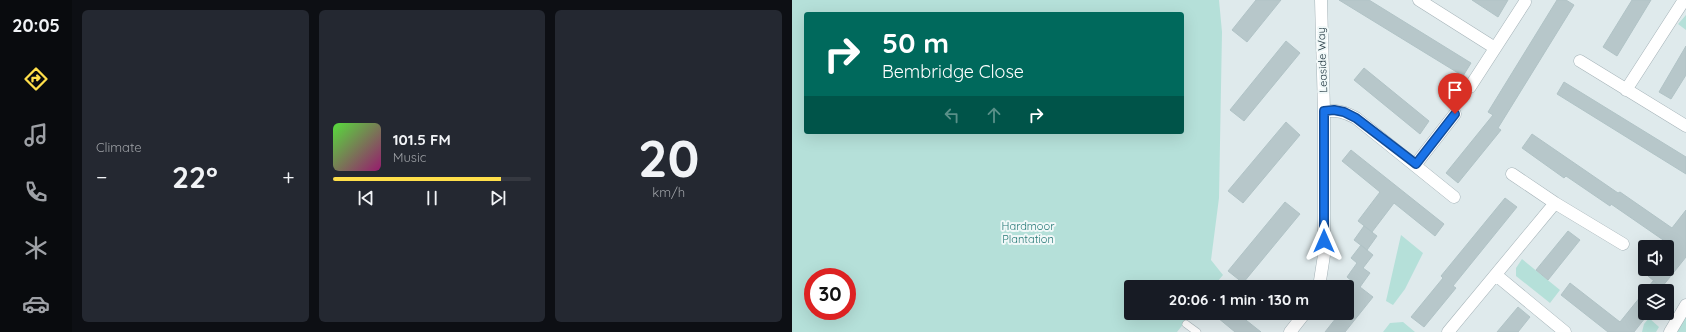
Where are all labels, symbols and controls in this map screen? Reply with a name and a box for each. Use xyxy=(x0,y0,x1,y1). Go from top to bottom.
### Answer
text: 20:05 xyxy=(12,14,60,37)
text: 50 m xyxy=(882,25,949,60)
street label: Leaside Way xyxy=(1314,27,1330,93)
icon: right xyxy=(816,28,868,80)
text: Bembridge Close xyxy=(882,60,1024,83)
icon: directions xyxy=(22,65,50,93)
pin xyxy=(1438,73,1472,114)
icon: arrive xyxy=(1444,79,1466,101)
icon: left xyxy=(941,104,963,126)
icon: ahead xyxy=(983,104,1005,126)
icon: right xyxy=(1025,104,1047,126)
icon: music xyxy=(22,121,50,149)
text: 20 xyxy=(638,125,699,190)
text: 101.5 FM xyxy=(393,130,451,149)
text: Climate xyxy=(96,139,142,155)
text: Music xyxy=(393,149,426,165)
text: 22° xyxy=(172,158,218,196)
text: − xyxy=(96,163,107,191)
text: + xyxy=(282,163,295,191)
icon: phone xyxy=(22,178,50,206)
text: km/h xyxy=(652,184,685,200)
icon: previous xyxy=(355,187,377,209)
icon: pause xyxy=(421,187,443,209)
icon: next xyxy=(487,187,509,209)
park label: Hardmoor Plantation xyxy=(1002,219,1055,246)
position arrow xyxy=(1303,220,1345,262)
icon: climate xyxy=(22,234,50,262)
map controls xyxy=(1638,240,1674,320)
button: sound xyxy=(1638,240,1674,276)
speed limit sign: 30 xyxy=(804,268,856,320)
button: layers xyxy=(1638,284,1674,320)
icon: car xyxy=(22,290,50,318)
text: 20:06 · 1 min · 130 m xyxy=(1169,290,1309,309)

